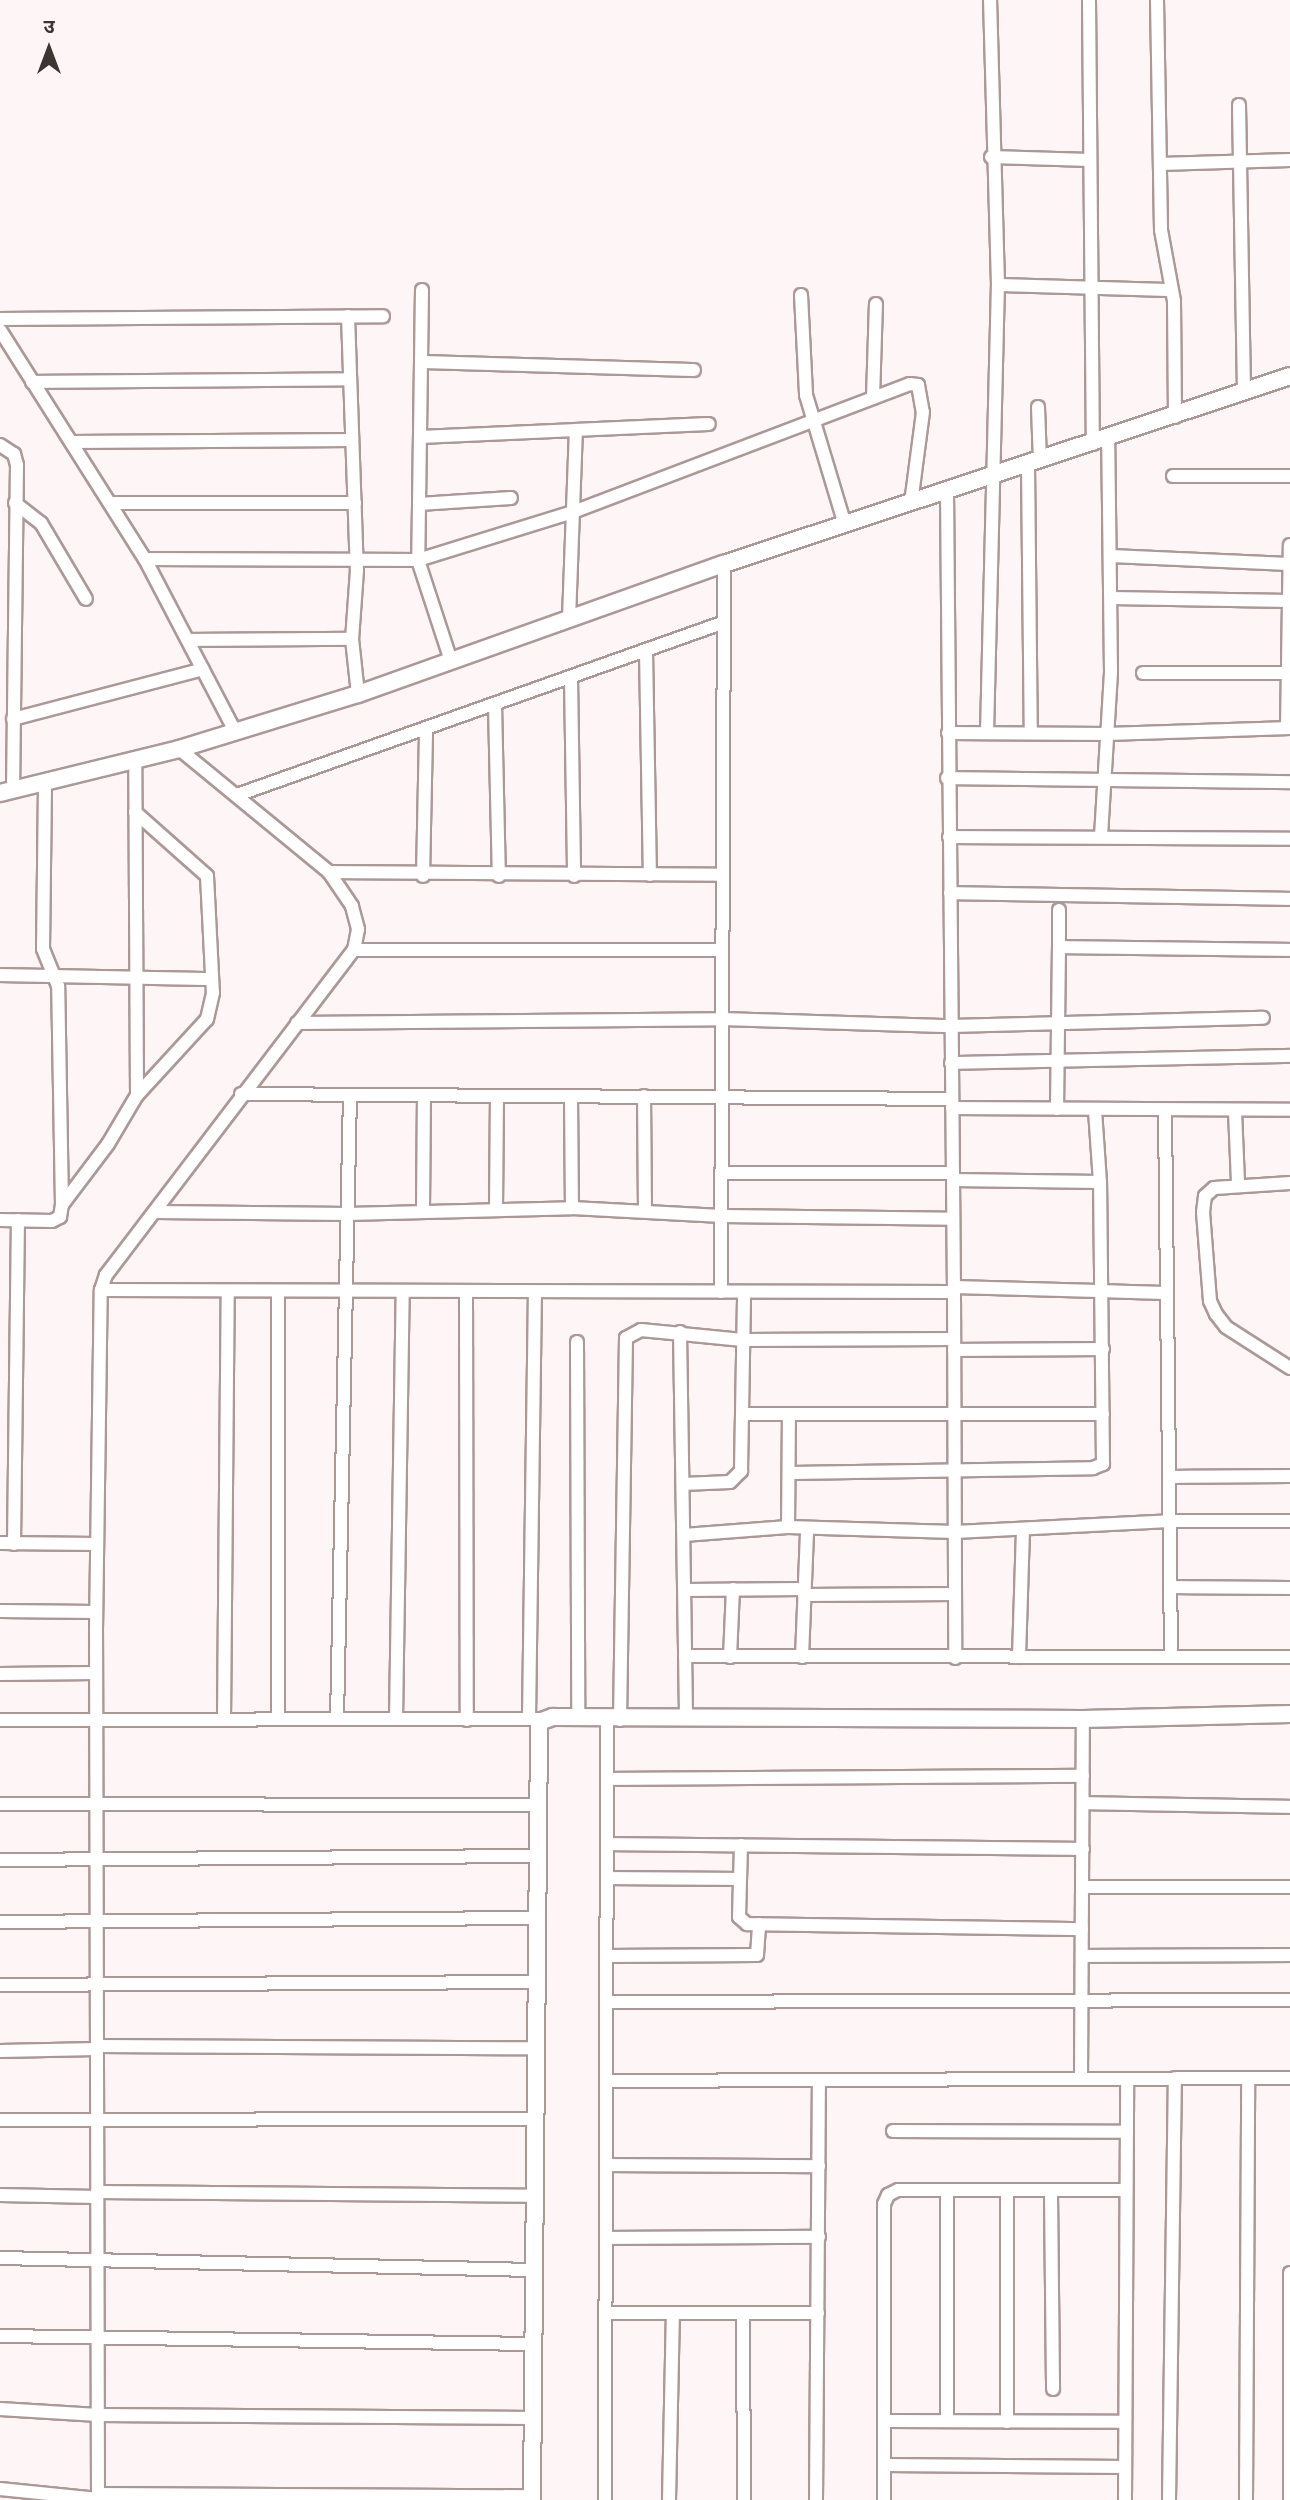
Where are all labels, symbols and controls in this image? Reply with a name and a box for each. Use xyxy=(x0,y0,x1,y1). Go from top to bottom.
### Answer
north arrow xyxy=(14,14,84,84)
text: उ xyxy=(43,14,55,41)

